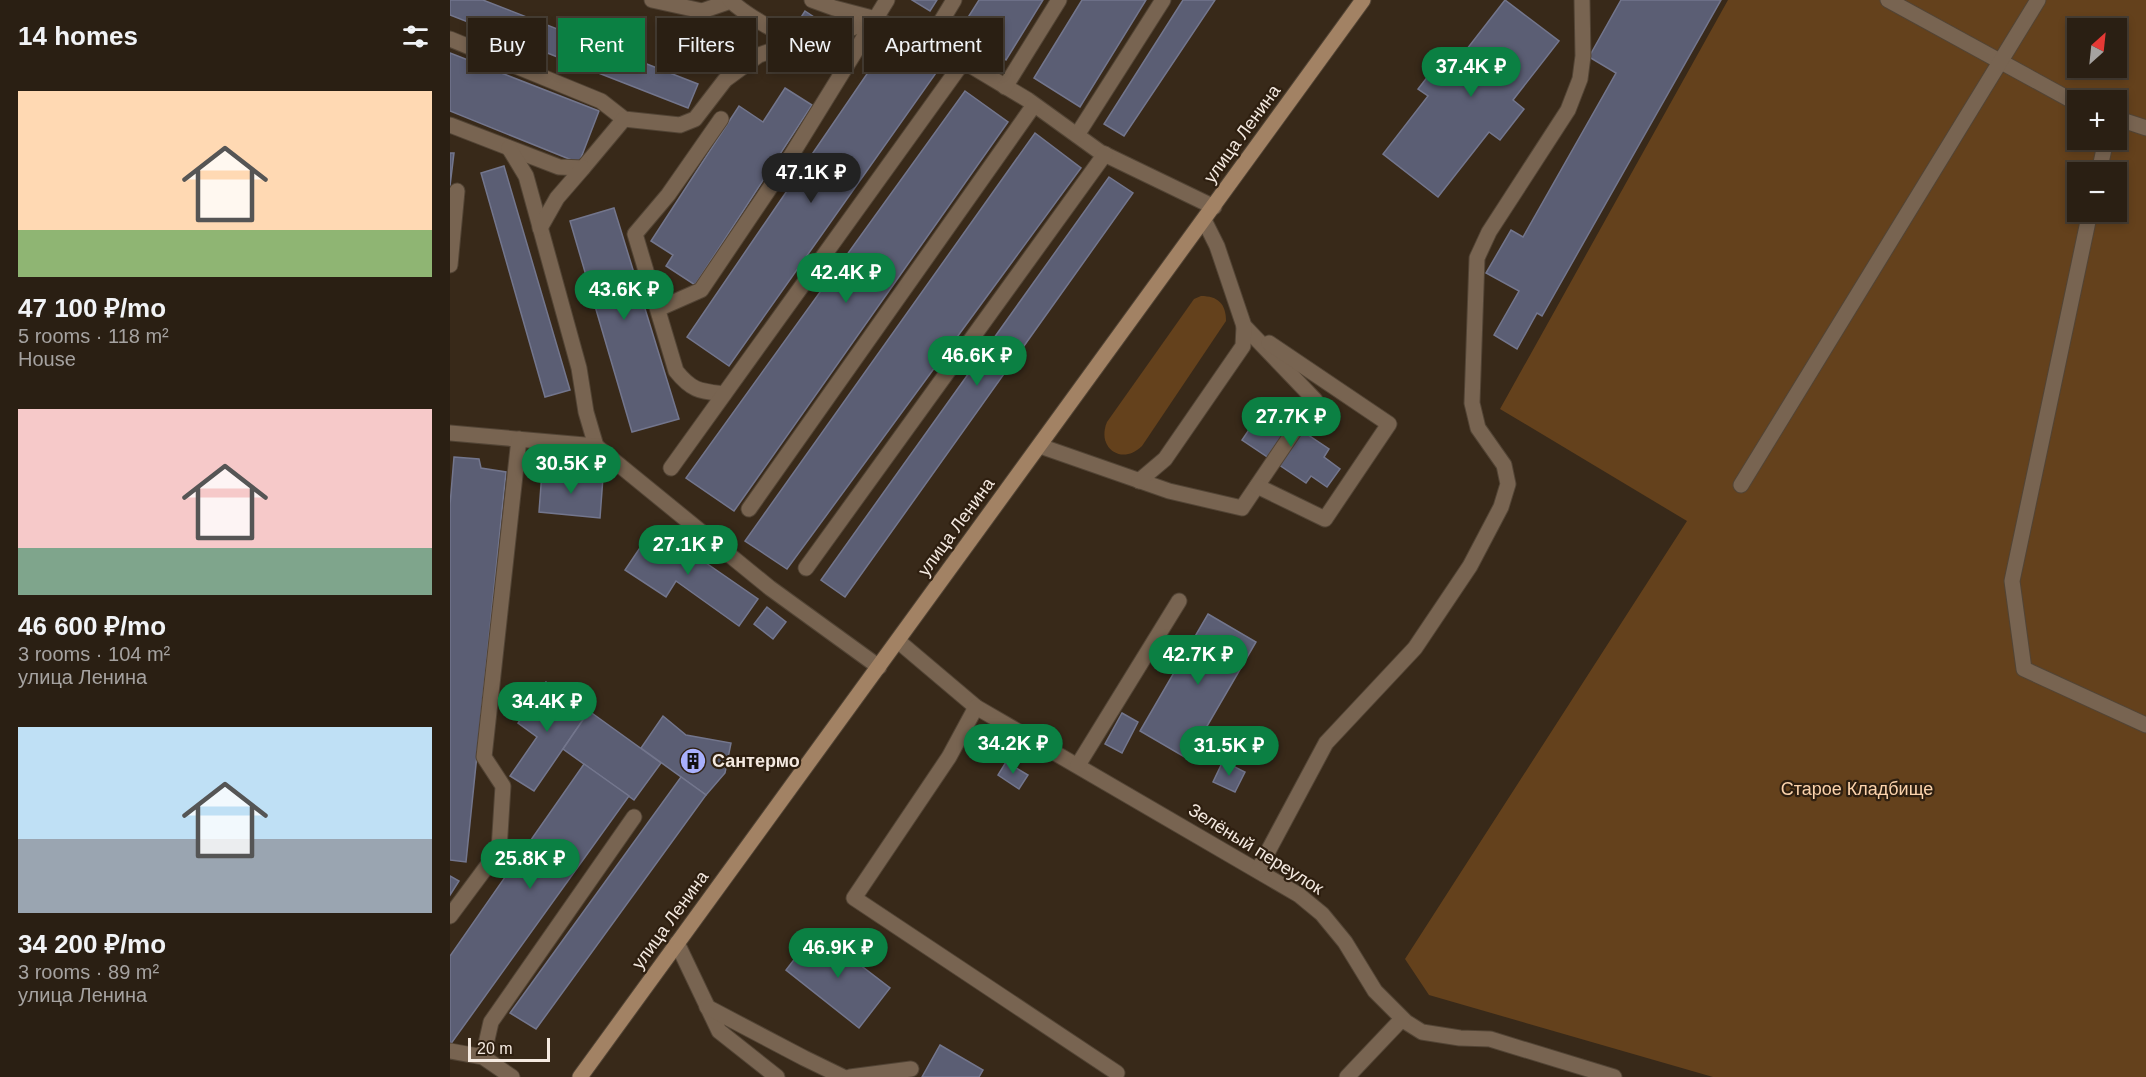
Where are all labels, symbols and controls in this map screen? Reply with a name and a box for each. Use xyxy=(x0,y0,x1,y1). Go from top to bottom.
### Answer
chip: Buy xyxy=(468,18,546,72)
chip: Rent xyxy=(558,18,645,72)
chip: Filters xyxy=(657,18,756,72)
chip: New xyxy=(768,18,852,72)
chip: Apartment xyxy=(864,18,1003,72)
north arrow xyxy=(2067,18,2127,78)
map controls xyxy=(2067,18,2127,222)
icon: filters xyxy=(399,20,432,53)
text: 14 homes xyxy=(18,21,138,51)
pin: 37.4K ₽ xyxy=(1416,47,1526,98)
text: 37.4K ₽ xyxy=(1436,55,1506,77)
street label: улица Ленина xyxy=(1200,80,1285,187)
button: + xyxy=(2067,90,2127,150)
icon: home xyxy=(171,130,279,238)
pin: 47.1K ₽ xyxy=(756,153,866,204)
text: 47.1K ₽ xyxy=(776,161,846,183)
button: − xyxy=(2067,162,2127,222)
pin: 42.4K ₽ xyxy=(791,253,901,304)
text: 42.4K ₽ xyxy=(811,261,881,283)
pin: 43.6K ₽ xyxy=(569,270,679,321)
text: 43.6K ₽ xyxy=(589,278,659,300)
text: 47 100 ₽/mo xyxy=(18,293,166,323)
text: 5 rooms · 118 m² xyxy=(18,325,169,347)
pin: 46.6K ₽ xyxy=(922,336,1032,387)
text: 46.6K ₽ xyxy=(942,344,1012,366)
text: House xyxy=(18,348,76,370)
pin: 27.7K ₽ xyxy=(1236,397,1346,448)
text: 27.7K ₽ xyxy=(1256,405,1326,427)
pin: 30.5K ₽ xyxy=(516,444,626,495)
icon: home xyxy=(171,448,279,556)
text: 30.5K ₽ xyxy=(536,452,606,474)
street label: улица Ленина xyxy=(914,473,999,580)
pin: 27.1K ₽ xyxy=(633,525,743,576)
text: 27.1K ₽ xyxy=(653,533,723,555)
text: 46 600 ₽/mo xyxy=(18,611,166,641)
pin: 42.7K ₽ xyxy=(1143,635,1253,686)
text: 3 rooms · 104 m² xyxy=(18,643,170,665)
text: 42.7K ₽ xyxy=(1163,643,1233,665)
text: улица Ленина xyxy=(18,666,147,688)
pin: 34.4K ₽ xyxy=(492,682,602,733)
text: 34.4K ₽ xyxy=(512,690,582,712)
pin: 34.2K ₽ xyxy=(958,724,1068,775)
pin: 31.5K ₽ xyxy=(1174,726,1284,777)
text: 34.2K ₽ xyxy=(978,732,1048,754)
text: 31.5K ₽ xyxy=(1194,734,1264,756)
building icon: Сантермо xyxy=(678,746,708,776)
place label: Сантермо xyxy=(712,751,800,771)
icon: home xyxy=(171,766,279,874)
park label: Старое Кладбище xyxy=(1781,779,1933,799)
street label: Зелёный переулок xyxy=(1185,799,1327,899)
pin: 25.8K ₽ xyxy=(475,839,585,890)
text: 25.8K ₽ xyxy=(495,847,565,869)
street label: улица Ленина xyxy=(628,866,713,973)
pin: 46.9K ₽ xyxy=(783,928,893,979)
text: 34 200 ₽/mo xyxy=(18,929,166,959)
text: 46.9K ₽ xyxy=(803,936,873,958)
text: 3 rooms · 89 m² xyxy=(18,961,159,983)
text: улица Ленина xyxy=(18,984,147,1006)
scale bar xyxy=(468,1035,550,1062)
text: 20 m xyxy=(477,1040,513,1057)

